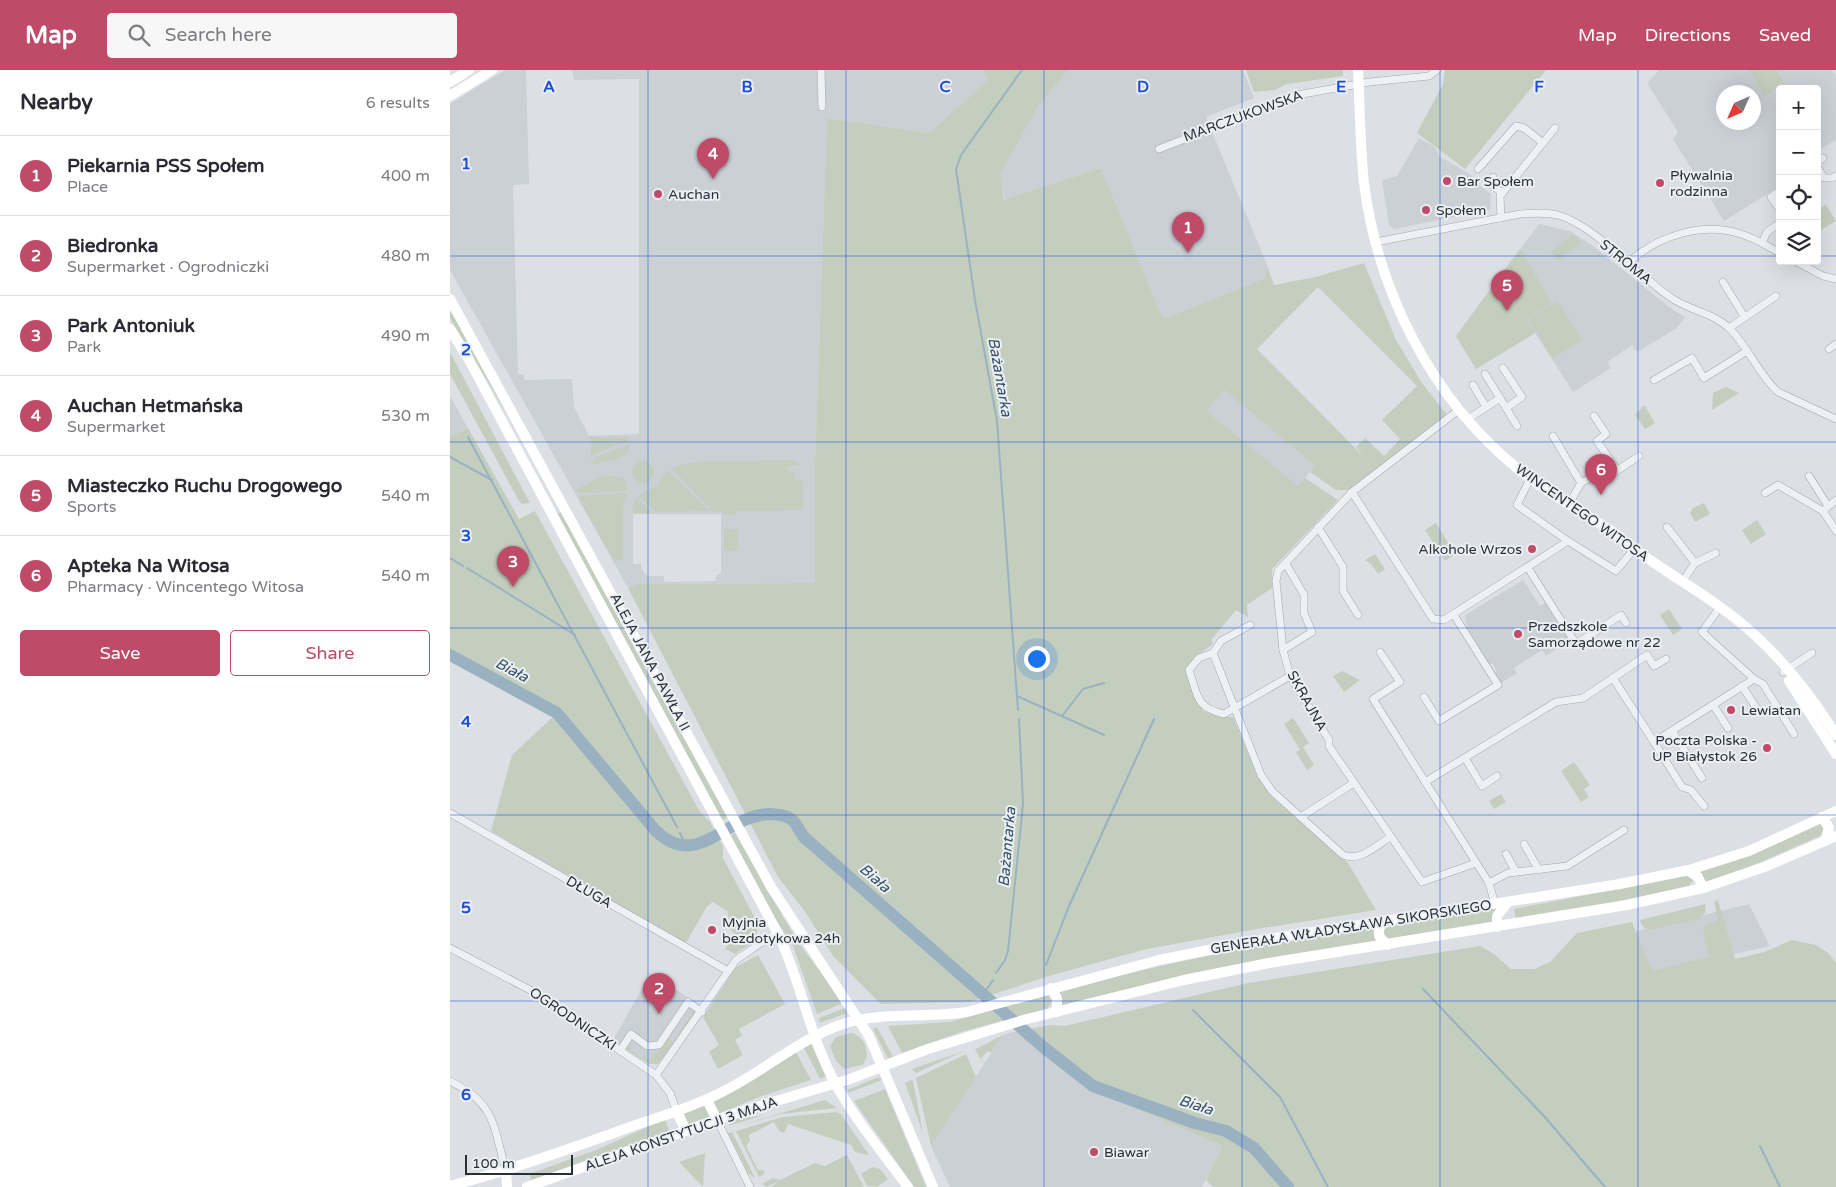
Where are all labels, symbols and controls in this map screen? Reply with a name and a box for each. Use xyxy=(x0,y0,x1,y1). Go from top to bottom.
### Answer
search box xyxy=(107,13,457,58)
text: Map xyxy=(25,21,77,50)
icon: search xyxy=(125,21,153,49)
text: Search here xyxy=(165,24,272,46)
text: Map xyxy=(1578,24,1617,46)
text: Directions xyxy=(1645,24,1731,46)
text: Saved xyxy=(1759,24,1811,46)
text: A xyxy=(543,77,555,97)
text: B xyxy=(741,77,753,97)
text: C xyxy=(939,77,951,97)
text: D xyxy=(1137,77,1149,97)
text: E xyxy=(1336,77,1346,97)
text: F xyxy=(1534,77,1544,97)
north arrow xyxy=(1716,85,1761,130)
map controls xyxy=(1776,85,1821,265)
button: + xyxy=(1776,85,1821,130)
street label: MARCZUKOWSKA xyxy=(1181,86,1305,146)
text: Nearby xyxy=(20,90,93,115)
text: 6 results xyxy=(366,93,430,113)
button: − xyxy=(1776,130,1821,175)
pin: 4 xyxy=(697,138,729,179)
text: 1 xyxy=(461,154,471,174)
text: Piekarnia PSS Społem xyxy=(67,155,264,177)
text: 1 xyxy=(31,166,41,186)
text: 400 m xyxy=(381,166,430,186)
place label: Pływalnia rodzinna xyxy=(1670,167,1733,200)
place label: Bar Społem xyxy=(1457,173,1534,190)
marker: Bar Społem xyxy=(1441,175,1453,187)
button: locate xyxy=(1776,175,1821,220)
text: Place xyxy=(67,177,108,197)
marker: Pływalnia rodzinna xyxy=(1654,177,1666,189)
place label: Auchan xyxy=(668,186,719,203)
marker: Auchan xyxy=(652,188,664,200)
place label: Społem xyxy=(1436,202,1486,219)
marker: Społem xyxy=(1420,204,1432,216)
pin: 1 xyxy=(1172,212,1204,253)
button: layers xyxy=(1776,220,1821,265)
text: Biedronka xyxy=(67,235,158,257)
street label: STROMA xyxy=(1597,236,1655,288)
text: 2 xyxy=(31,246,41,266)
text: 480 m xyxy=(381,246,430,266)
text: Supermarket · Ogrodniczki xyxy=(67,257,269,277)
pin: 5 xyxy=(1491,270,1523,311)
text: Park Antoniuk xyxy=(67,315,195,337)
text: 3 xyxy=(31,326,41,346)
text: 490 m xyxy=(381,326,430,346)
water label: Bażantarka xyxy=(984,336,1016,419)
text: Park xyxy=(67,337,101,357)
text: 2 xyxy=(461,340,471,360)
text: Auchan Hetmańska xyxy=(67,395,243,417)
text: 4 xyxy=(31,406,41,426)
text: 530 m xyxy=(381,406,430,426)
text: Supermarket xyxy=(67,417,165,437)
pin: 6 xyxy=(1585,454,1617,495)
street label: WINCENTEGO WITOSA xyxy=(1512,460,1652,566)
text: Miasteczko Ruchu Drogowego xyxy=(67,475,342,497)
text: 5 xyxy=(31,486,41,506)
text: 540 m xyxy=(381,486,430,506)
text: Sports xyxy=(67,497,116,517)
text: 3 xyxy=(461,526,471,546)
place label: Alkohole Wrzos xyxy=(1418,541,1522,558)
marker: Alkohole Wrzos xyxy=(1526,543,1538,555)
pin: 3 xyxy=(497,546,529,587)
text: Apteka Na Witosa xyxy=(67,555,230,577)
text: 6 xyxy=(31,566,41,586)
text: 540 m xyxy=(381,566,430,586)
text: Pharmacy · Wincentego Witosa xyxy=(67,577,304,597)
street label: ALEJA JANA PAWŁA II xyxy=(606,590,694,734)
place label: Przedszkole Samorządowe nr 22 xyxy=(1528,618,1661,651)
marker: Przedszkole Samorządowe nr 22 xyxy=(1512,628,1524,640)
button: Save xyxy=(20,630,220,676)
button: Share xyxy=(230,630,430,676)
your location xyxy=(1024,646,1050,672)
water label: Biała xyxy=(492,654,532,686)
street label: SKRAJNA xyxy=(1283,668,1331,734)
place label: Lewiatan xyxy=(1741,702,1801,719)
marker: Lewiatan xyxy=(1725,704,1737,716)
text: 4 xyxy=(461,712,471,732)
place label: Poczta Polska - UP Białystok 26 xyxy=(1652,732,1757,765)
marker: Poczta Polska - UP Białystok 26 xyxy=(1761,742,1773,754)
water label: Bażantarka xyxy=(995,806,1020,888)
water label: Biała xyxy=(856,860,894,897)
street label: DŁUGA xyxy=(563,872,615,912)
street label: GENERAŁA WŁADYSŁAWA SIKORSKIEGO xyxy=(1209,896,1493,958)
text: 5 xyxy=(461,898,471,918)
place label: Myjnia bezdotykowa 24h xyxy=(722,914,840,947)
marker: Myjnia bezdotykowa 24h xyxy=(706,924,718,936)
pin: 2 xyxy=(643,973,675,1014)
street label: OGRODNICZKI xyxy=(526,984,620,1054)
text: 6 xyxy=(461,1085,471,1105)
water label: Biała xyxy=(1177,1091,1216,1119)
street label: ALEJA KONSTYTUCJI 3 MAJA xyxy=(582,1093,780,1175)
place label: Biawar xyxy=(1104,1144,1150,1161)
marker: Biawar xyxy=(1088,1146,1100,1158)
scale bar xyxy=(465,1152,572,1175)
text: 100 m xyxy=(472,1155,515,1172)

